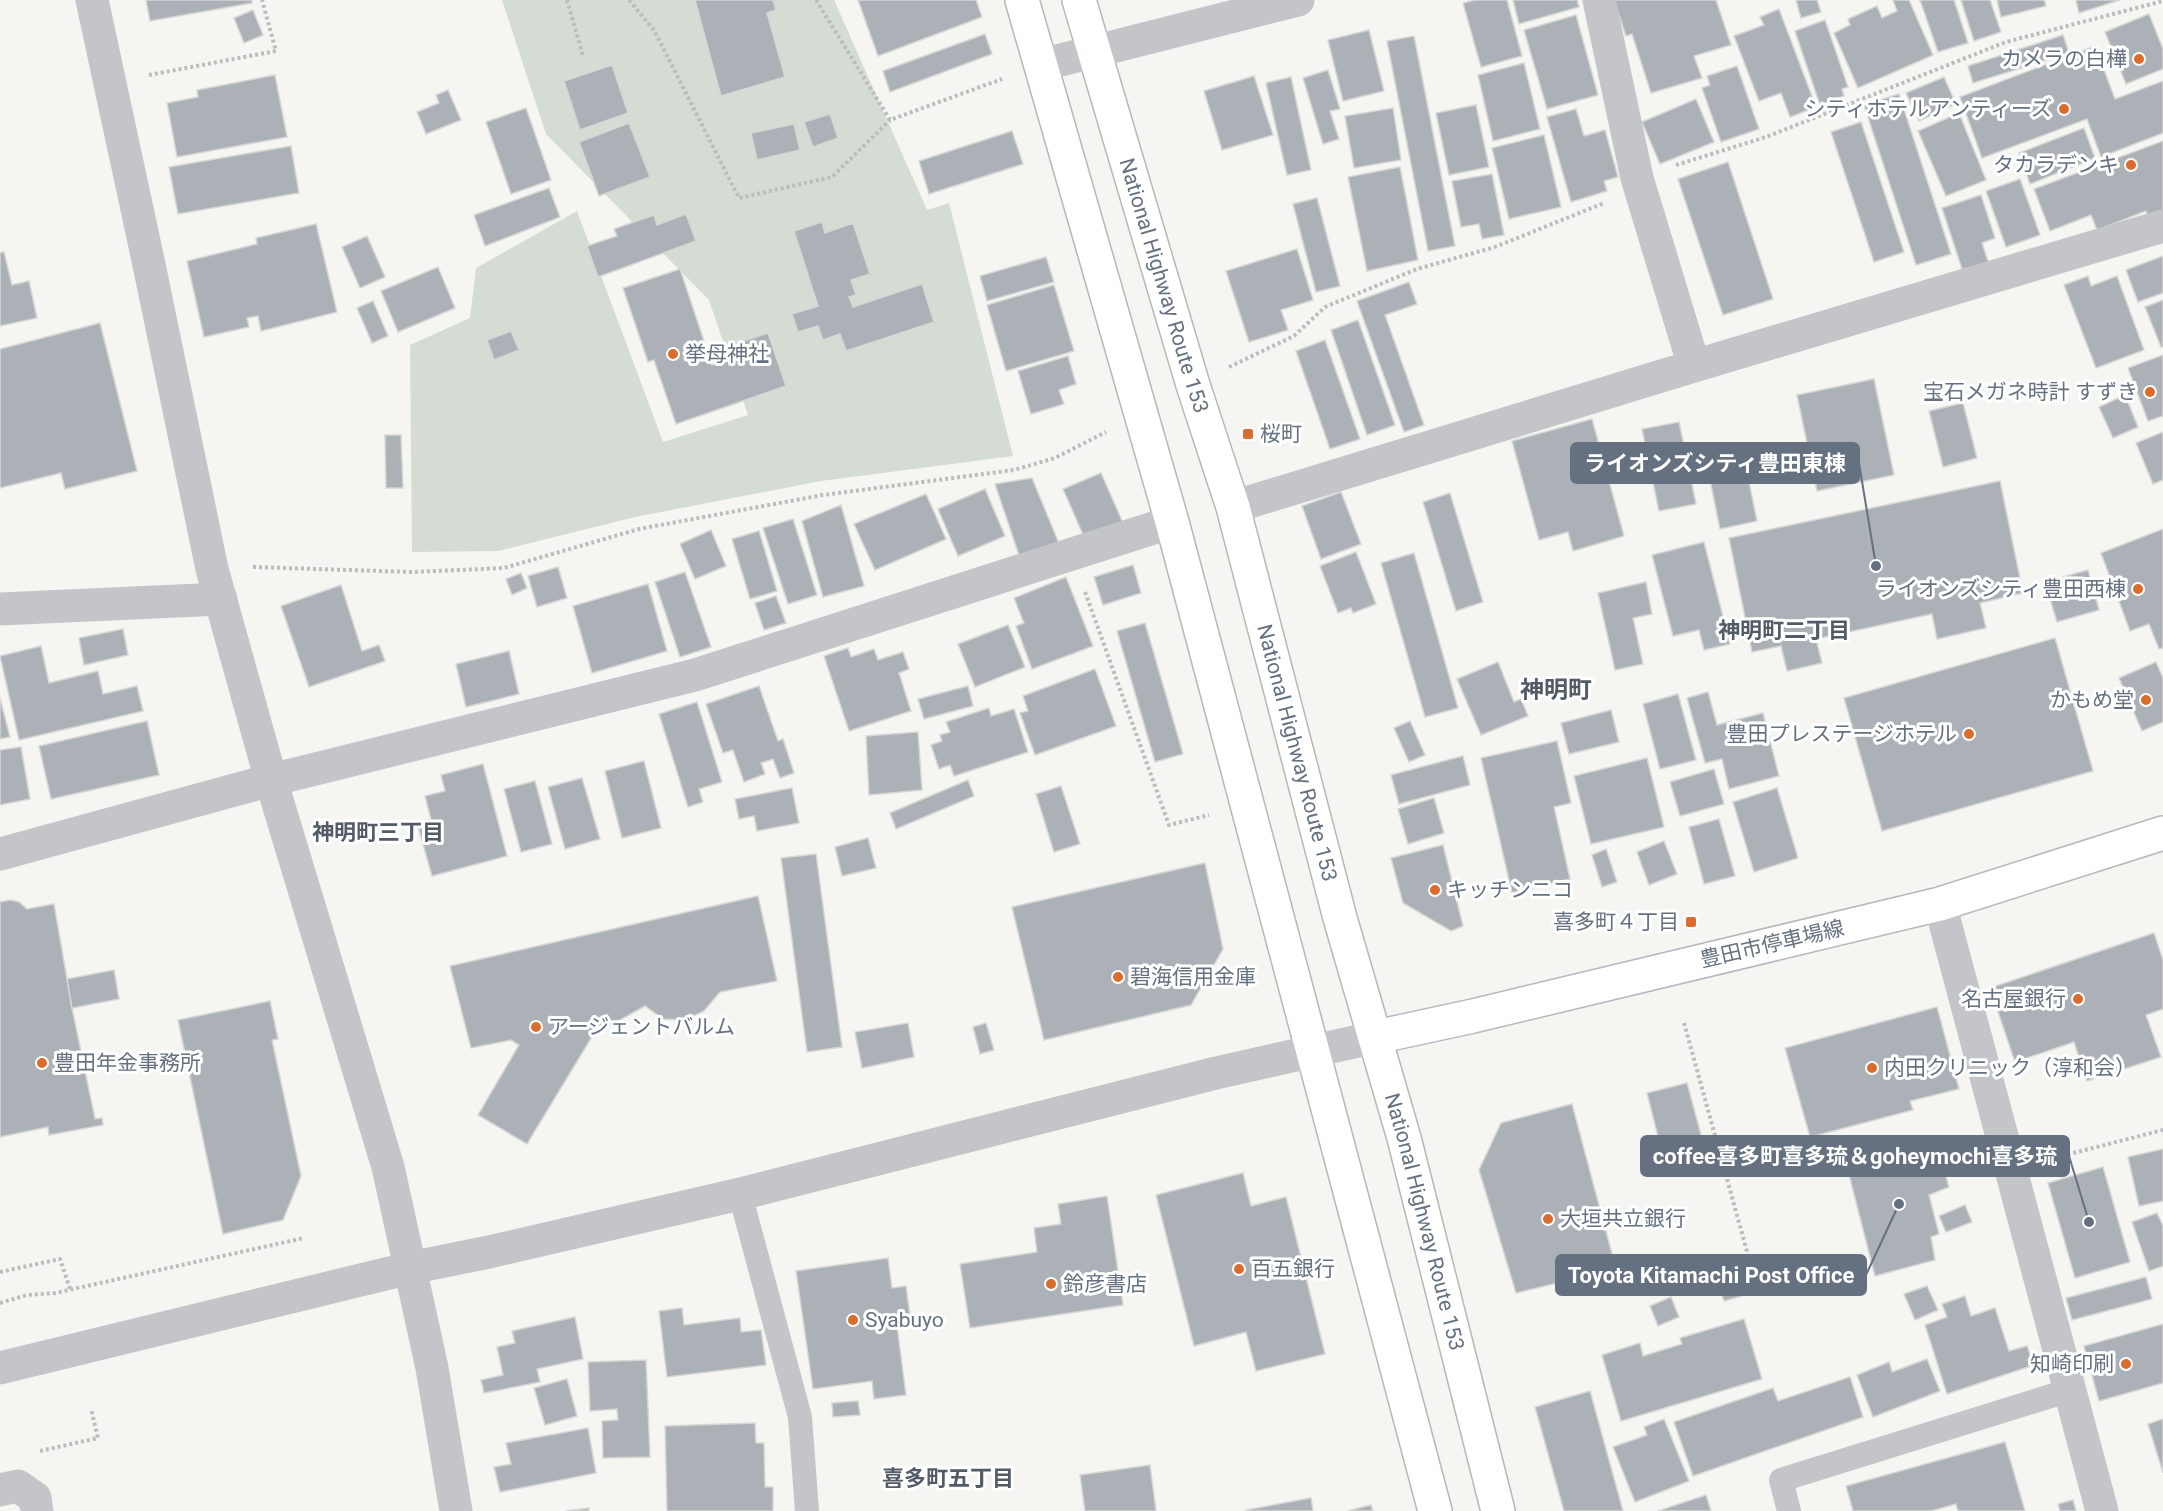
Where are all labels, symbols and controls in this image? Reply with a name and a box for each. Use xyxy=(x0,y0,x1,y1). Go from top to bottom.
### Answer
place label: カメラの白樺 xyxy=(2001,47,2127,71)
marker: カメラの白樺 xyxy=(2132,52,2146,66)
place label: シティホテルアンティーズ xyxy=(1804,97,2052,121)
marker: シティホテルアンティーズ xyxy=(2057,102,2071,116)
place label: タカラデンキ xyxy=(1993,153,2119,177)
street label: National Highway Route 153 xyxy=(1115,155,1213,416)
marker: タカラデンキ xyxy=(2124,158,2138,172)
place label: 挙母神社 xyxy=(685,342,769,366)
marker: 挙母神社 xyxy=(666,347,680,361)
place label: 宝石メガネ時計 すずき xyxy=(1923,380,2138,404)
marker: 宝石メガネ時計 すずき xyxy=(2143,385,2157,399)
place label: 桜町 xyxy=(1260,422,1302,446)
marker: 桜町 xyxy=(1241,427,1255,441)
callout: ライオンズシティ豊田東棟 xyxy=(1571,443,1859,483)
text: ライオンズシティ豊田東棟 xyxy=(1584,451,1846,476)
place label: ライオンズシティ豊田西棟 xyxy=(1876,577,2126,601)
marker: ライオンズシティ豊田西棟 xyxy=(2131,582,2145,596)
district label: 神明町二丁目 xyxy=(1718,618,1850,643)
street label: National Highway Route 153 xyxy=(1252,622,1342,884)
district label: 神明町 xyxy=(1520,676,1592,704)
place label: かもめ堂 xyxy=(2050,688,2134,712)
marker: かもめ堂 xyxy=(2139,693,2153,707)
place label: 豊田プレステージホテル xyxy=(1726,722,1957,746)
marker: 豊田プレステージホテル xyxy=(1962,727,1976,741)
district label: 神明町三丁目 xyxy=(312,820,444,845)
place label: キッチンニコ xyxy=(1447,878,1573,902)
marker: キッチンニコ xyxy=(1428,883,1442,897)
place label: 喜多町４丁目 xyxy=(1553,910,1679,934)
marker: 喜多町４丁目 xyxy=(1684,915,1698,929)
street label: 豊田市停車場線 xyxy=(1698,916,1846,972)
place label: 碧海信用金庫 xyxy=(1130,965,1256,989)
marker: 碧海信用金庫 xyxy=(1111,970,1125,984)
place label: 名古屋銀行 xyxy=(1961,987,2066,1011)
marker: 名古屋銀行 xyxy=(2071,992,2085,1006)
place label: アージェントバルム xyxy=(548,1015,735,1039)
marker: アージェントバルム xyxy=(529,1020,543,1034)
place label: 豊田年金事務所 xyxy=(54,1051,201,1075)
marker: 豊田年金事務所 xyxy=(35,1056,49,1070)
place label: 内田クリニック（淳和会） xyxy=(1884,1056,2136,1080)
marker: 内田クリニック（淳和会） xyxy=(1865,1061,1879,1075)
street label: National Highway Route 153 xyxy=(1380,1090,1469,1353)
callout: coffee喜多町喜多琉＆goheymochi喜多琉 xyxy=(1641,1136,2069,1176)
text: coffee喜多町喜多琉＆goheymochi喜多琉 xyxy=(1653,1144,2057,1169)
place label: 大垣共立銀行 xyxy=(1560,1207,1686,1231)
marker: 大垣共立銀行 xyxy=(1541,1212,1555,1226)
callout: Toyota Kitamachi Post Office xyxy=(1556,1255,1866,1295)
place label: 百五銀行 xyxy=(1251,1257,1335,1281)
marker: 百五銀行 xyxy=(1232,1262,1246,1276)
text: Toyota Kitamachi Post Office xyxy=(1568,1263,1854,1288)
place label: 鈴彦書店 xyxy=(1063,1272,1147,1296)
marker: 鈴彦書店 xyxy=(1044,1277,1058,1291)
place label: Syabuyo xyxy=(865,1308,944,1332)
marker: Syabuyo xyxy=(846,1313,860,1327)
place label: 知崎印刷 xyxy=(2030,1352,2114,1376)
marker: 知崎印刷 xyxy=(2119,1357,2133,1371)
district label: 喜多町五丁目 xyxy=(882,1466,1014,1491)

